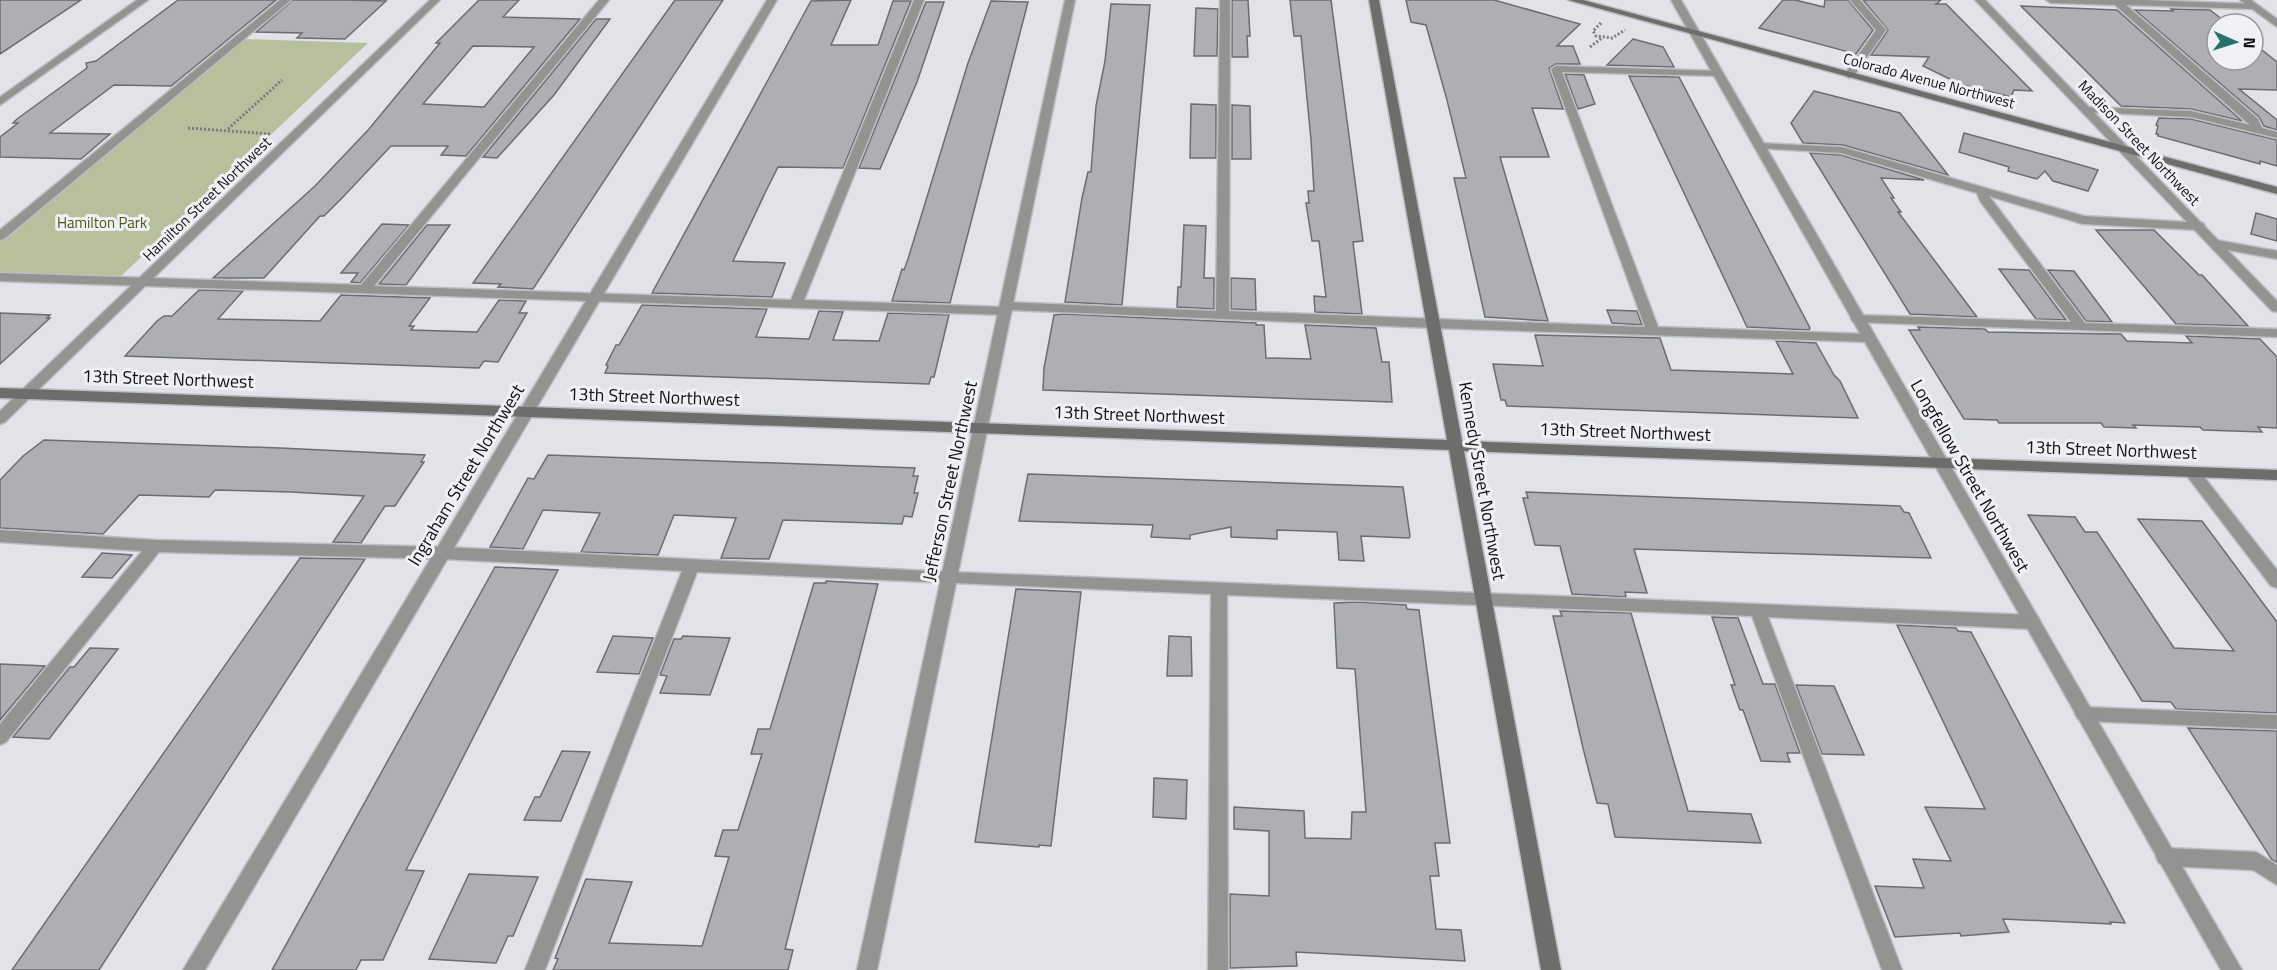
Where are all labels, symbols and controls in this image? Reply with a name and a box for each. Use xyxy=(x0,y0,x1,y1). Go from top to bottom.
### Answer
north arrow xyxy=(2205,12,2265,72)
text: N xyxy=(2238,37,2262,49)
street label: Colorado Avenue Northwest xyxy=(1841,47,2018,115)
street label: Madison Street Northwest xyxy=(2073,75,2206,211)
street label: Hamilton Street Northwest xyxy=(137,130,277,266)
park label: Hamilton Park xyxy=(57,211,147,234)
street label: 13th Street Northwest xyxy=(82,362,255,395)
street label: Longfellow Street Northwest xyxy=(1904,374,2037,578)
street label: Ingraham Street Northwest xyxy=(400,378,531,571)
street label: Jefferson Street Northwest xyxy=(915,378,984,584)
street label: 13th Street Northwest xyxy=(568,380,741,413)
street label: Kennedy Street Northwest xyxy=(1452,380,1513,583)
street label: 13th Street Northwest xyxy=(1053,398,1226,431)
street label: 13th Street Northwest xyxy=(1539,415,1712,448)
street label: 13th Street Northwest xyxy=(2025,433,2198,466)

